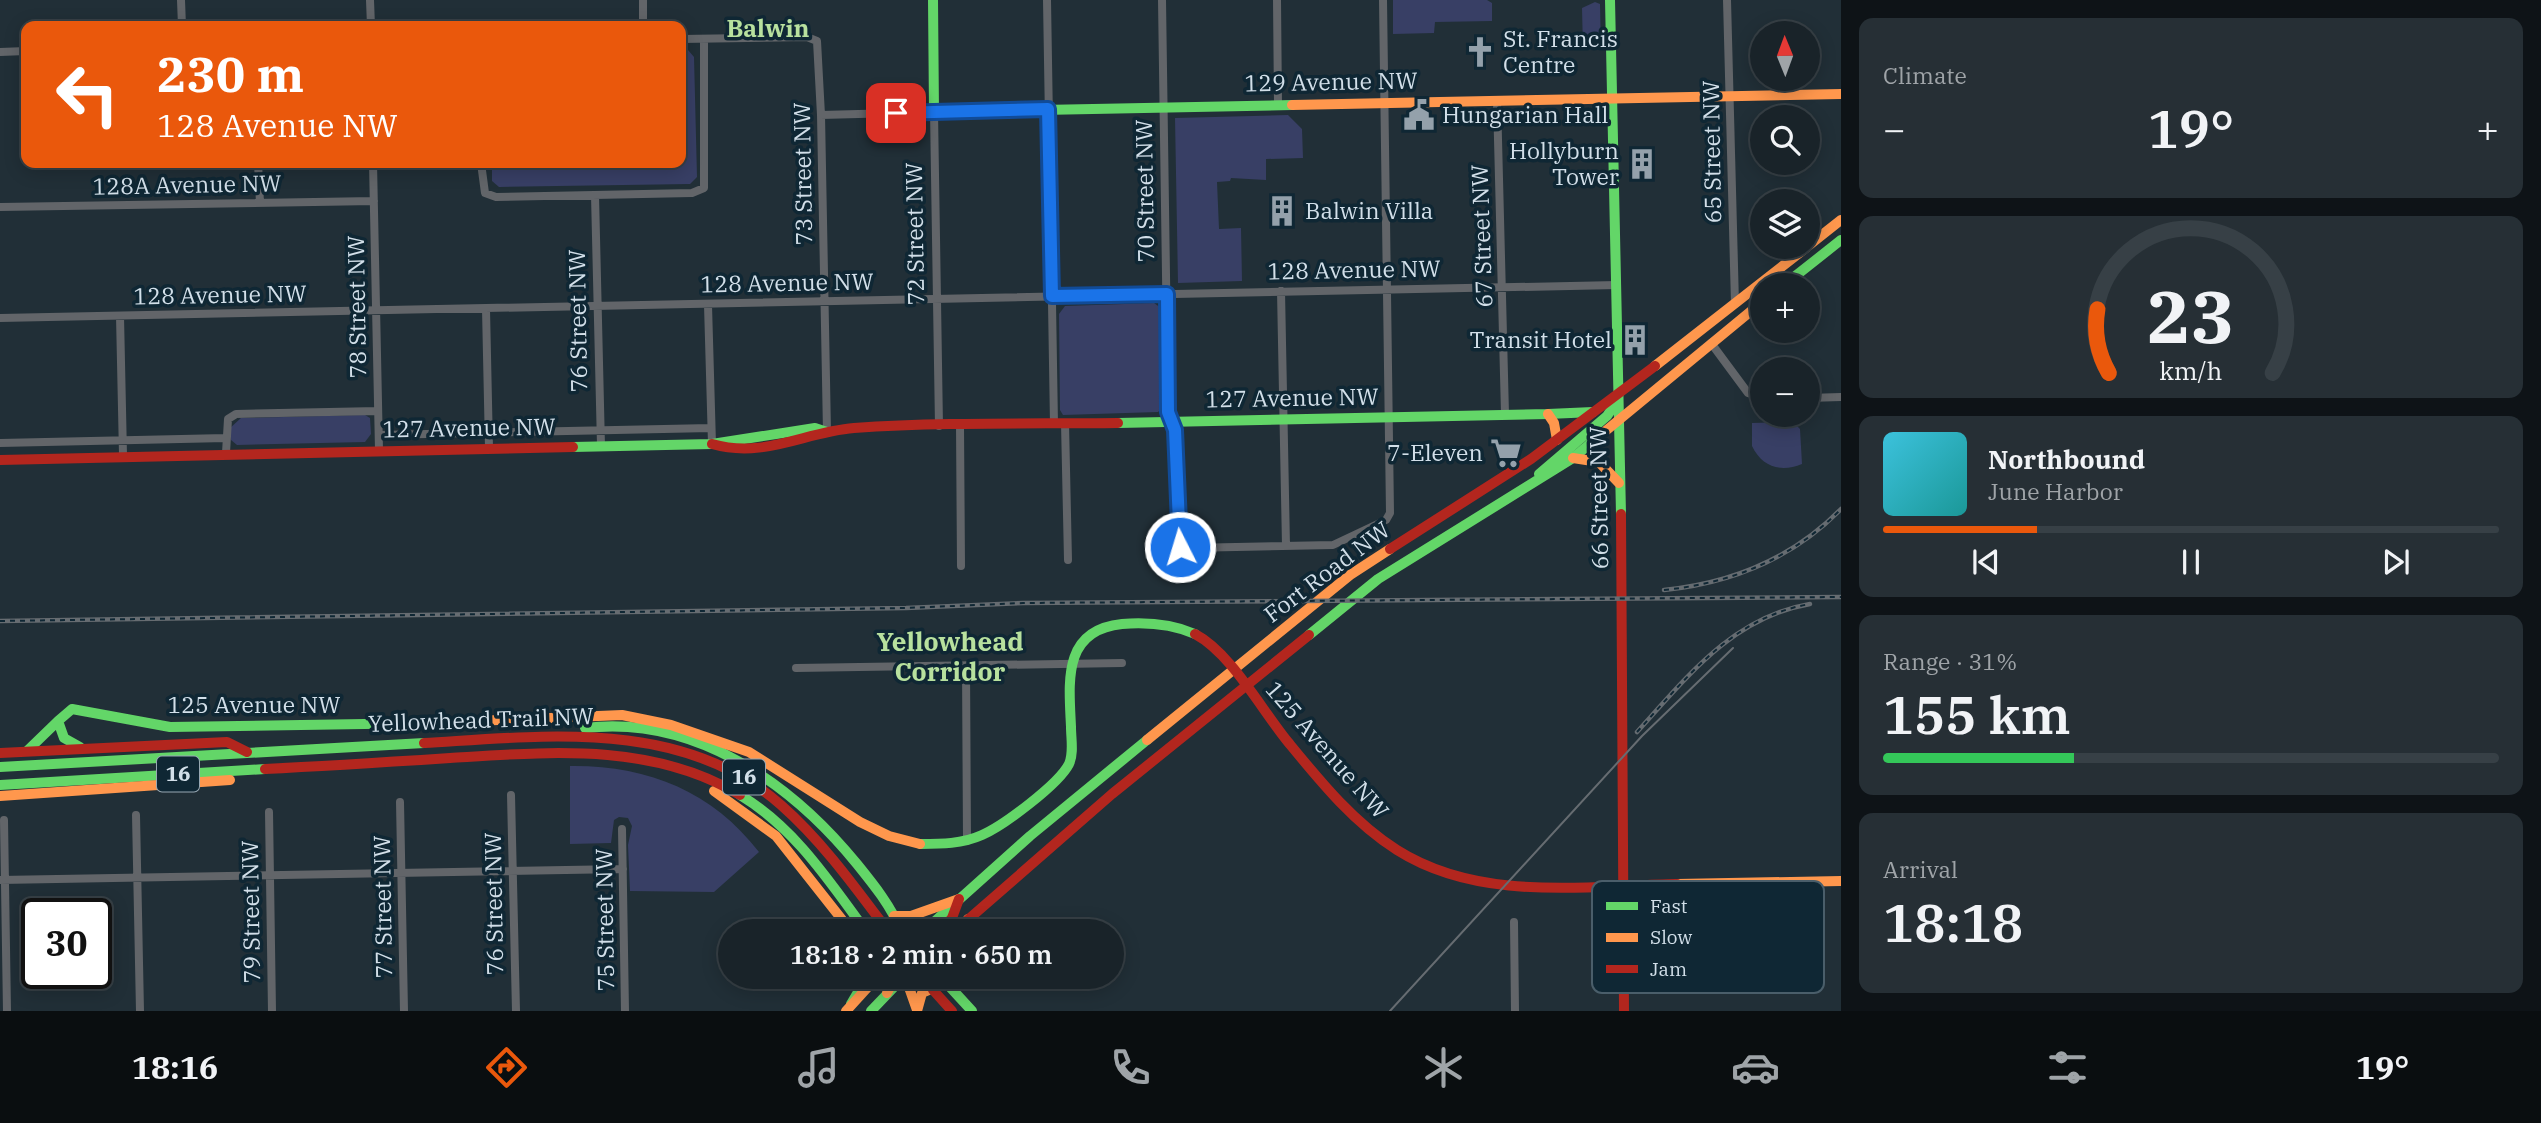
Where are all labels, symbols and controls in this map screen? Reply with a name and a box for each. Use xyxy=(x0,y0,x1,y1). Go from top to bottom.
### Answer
district label: Balwin xyxy=(726,12,810,44)
north arrow xyxy=(1750,21,1820,91)
map controls xyxy=(1750,21,1820,427)
place label: St. Francis Centre xyxy=(1503,23,1618,79)
church icon: St. Francis Centre xyxy=(1463,35,1497,69)
text: 230 m xyxy=(157,42,304,105)
icon: left xyxy=(42,49,133,140)
text: Climate xyxy=(1883,60,1967,90)
street label: 129 Avenue NW xyxy=(1244,64,1418,98)
street label: 65 Street NW xyxy=(1695,80,1727,224)
pin xyxy=(866,83,926,143)
icon: arrive xyxy=(877,94,915,132)
text: 19° xyxy=(2148,95,2234,162)
public building icon: Hungarian Hall xyxy=(1402,98,1436,132)
place label: Hungarian Hall xyxy=(1442,99,1609,129)
street label: 73 Street NW xyxy=(786,102,818,246)
text: 128 Avenue NW xyxy=(157,104,398,146)
text: − xyxy=(1883,104,1906,153)
text: + xyxy=(2476,104,2499,153)
button: search xyxy=(1750,105,1820,175)
street label: 70 Street NW xyxy=(1128,119,1160,263)
place label: Hollyburn Tower xyxy=(1509,135,1619,191)
building icon: Hollyburn Tower xyxy=(1625,147,1659,181)
street label: 72 Street NW xyxy=(898,162,930,306)
street label: 67 Street NW xyxy=(1464,164,1498,308)
street label: 128A Avenue NW xyxy=(92,167,282,201)
button: layers xyxy=(1750,189,1820,259)
building icon: Balwin Villa xyxy=(1265,194,1299,228)
place label: Balwin Villa xyxy=(1305,195,1433,225)
street label: 78 Street NW xyxy=(340,235,372,379)
street label: 76 Street NW xyxy=(561,249,593,393)
street label: 128 Avenue NW xyxy=(1267,252,1441,286)
street label: 128 Avenue NW xyxy=(700,265,874,299)
text: 23 xyxy=(2147,269,2235,364)
button: + xyxy=(1750,273,1820,343)
street label: 128 Avenue NW xyxy=(133,277,307,311)
building icon: Transit Hotel xyxy=(1618,323,1652,357)
place label: Transit Hotel xyxy=(1470,324,1612,354)
text: km/h xyxy=(2159,354,2223,387)
button: − xyxy=(1750,357,1820,427)
street label: 127 Avenue NW xyxy=(1205,380,1379,414)
street label: 127 Avenue NW xyxy=(382,410,556,444)
street label: 66 Street NW xyxy=(1582,426,1614,570)
supermarket icon: 7-Eleven xyxy=(1489,436,1523,470)
place label: 7-Eleven xyxy=(1387,437,1483,467)
text: Northbound xyxy=(1988,442,2145,476)
text: June Harbor xyxy=(1988,476,2123,506)
position arrow xyxy=(1143,510,1217,584)
street label: Fort Road NW xyxy=(1257,514,1396,629)
icon: previous xyxy=(1967,543,2005,581)
icon: pause xyxy=(2172,543,2210,581)
icon: next xyxy=(2377,543,2415,581)
district label: Yellowhead Corridor xyxy=(876,624,1024,688)
text: Range · 31% xyxy=(1883,646,2017,676)
street label: 125 Avenue NW xyxy=(1260,674,1396,824)
text: 155 km xyxy=(1883,681,2071,748)
street label: 125 Avenue NW xyxy=(167,689,341,719)
street label: Yellowhead Trail NW xyxy=(368,700,594,738)
road number: 16 xyxy=(157,756,199,792)
road number: 16 xyxy=(723,760,765,794)
street label: 76 Street NW xyxy=(477,832,509,976)
street label: 77 Street NW xyxy=(366,835,398,979)
street label: 79 Street NW xyxy=(234,840,266,984)
street label: 75 Street NW xyxy=(588,848,620,992)
text: Arrival xyxy=(1883,854,1958,884)
legend xyxy=(1592,881,1824,993)
text: 18:18 xyxy=(1883,889,2023,956)
text: Fast xyxy=(1650,894,1688,918)
speed limit sign: 30 xyxy=(21,898,112,989)
text: Slow xyxy=(1650,925,1692,949)
text: 18:18 · 2 min · 650 m xyxy=(790,937,1052,971)
text: Jam xyxy=(1650,957,1687,981)
icon: directions xyxy=(482,1043,531,1092)
icon: music xyxy=(794,1043,843,1092)
icon: phone xyxy=(1106,1043,1155,1092)
icon: climate xyxy=(1419,1043,1468,1092)
icon: car xyxy=(1731,1043,1780,1092)
icon: filters xyxy=(2043,1043,2092,1092)
text: 18:16 xyxy=(132,1046,218,1088)
text: 19° xyxy=(2356,1046,2409,1088)

